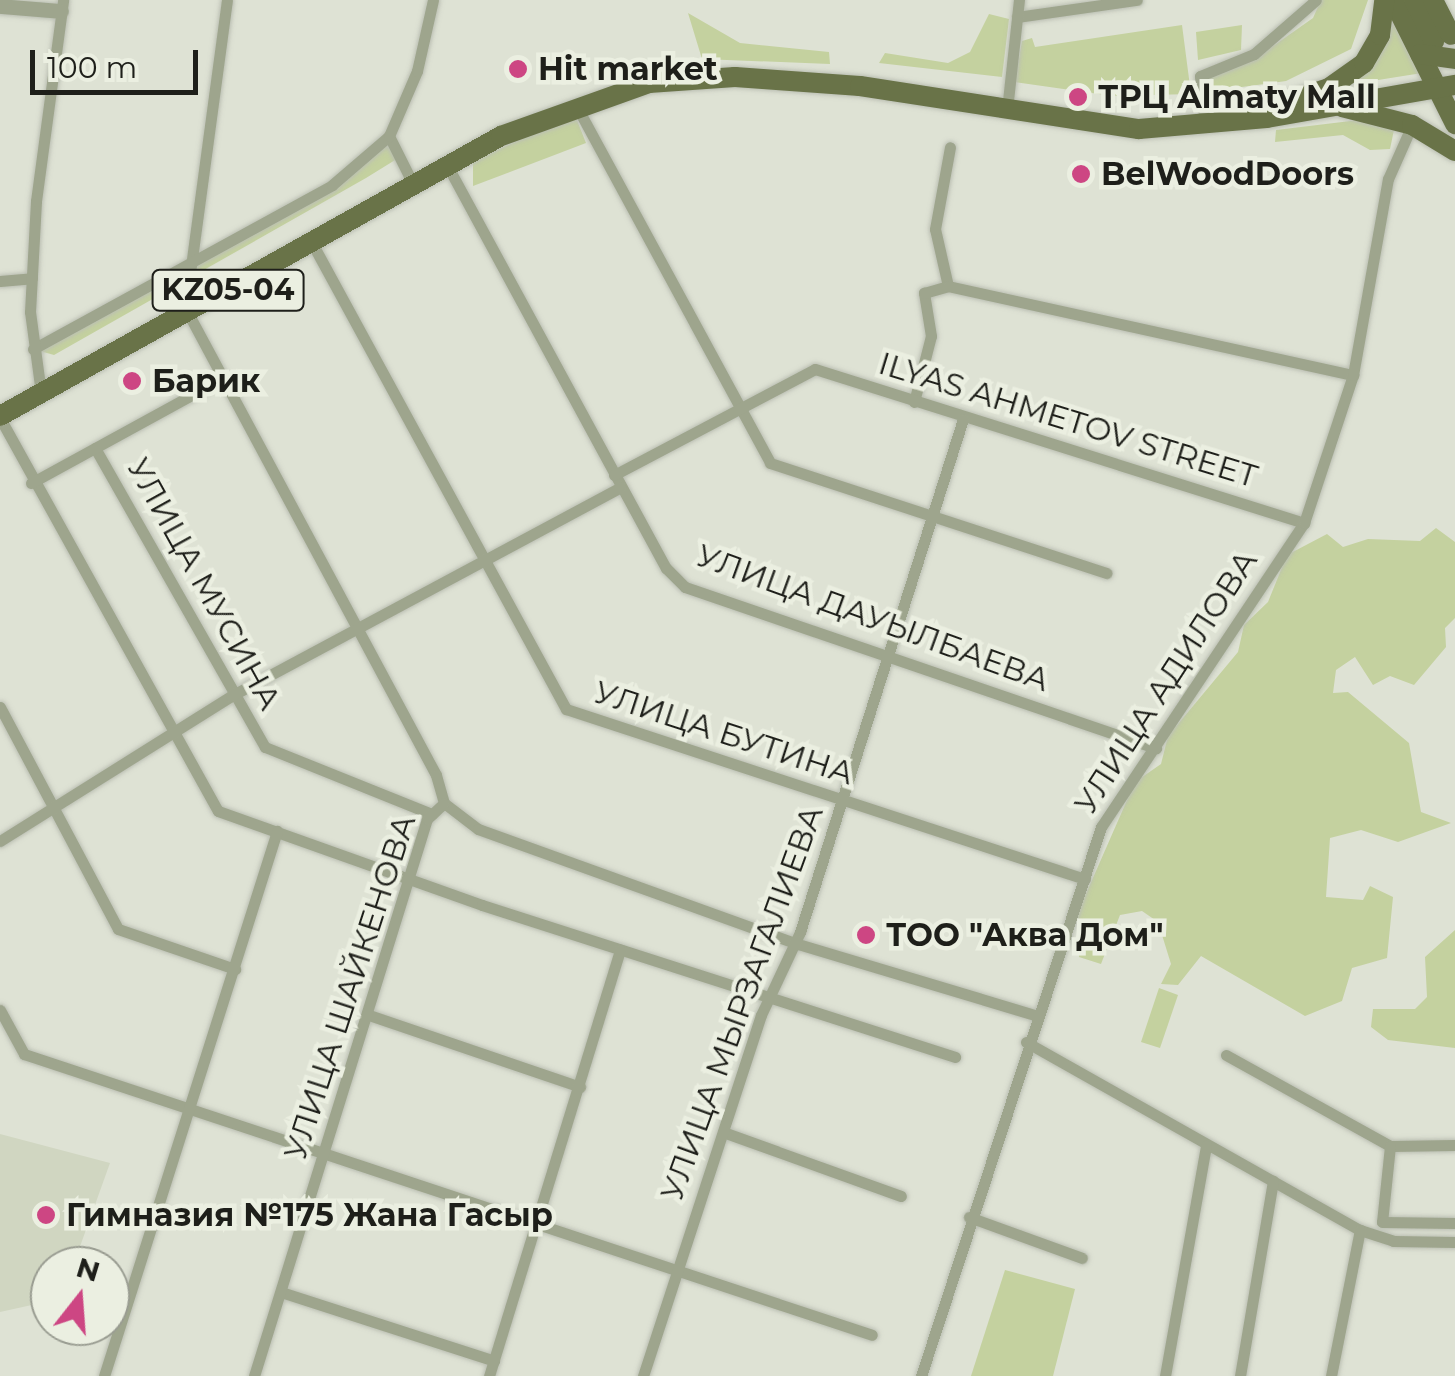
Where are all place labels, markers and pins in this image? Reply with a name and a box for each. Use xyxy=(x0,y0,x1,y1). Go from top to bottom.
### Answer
place label: Hit market xyxy=(538,50,718,88)
marker: Hit market xyxy=(507,58,529,80)
place label: ТРЦ Almaty Mall xyxy=(1098,78,1376,116)
marker: ТРЦ Almaty Mall xyxy=(1067,86,1089,108)
place label: BelWoodDoors xyxy=(1101,155,1354,193)
marker: BelWoodDoors xyxy=(1070,163,1092,185)
place label: Барик xyxy=(152,362,260,400)
marker: Барик xyxy=(121,370,143,392)
place label: ТОО "Аква Дом" xyxy=(886,916,1163,954)
marker: ТОО "Аква Дом" xyxy=(855,924,877,946)
place label: Гимназия №175 Жана Гасыр xyxy=(66,1196,553,1234)
marker: Гимназия №175 Жана Гасыр xyxy=(35,1204,57,1226)

